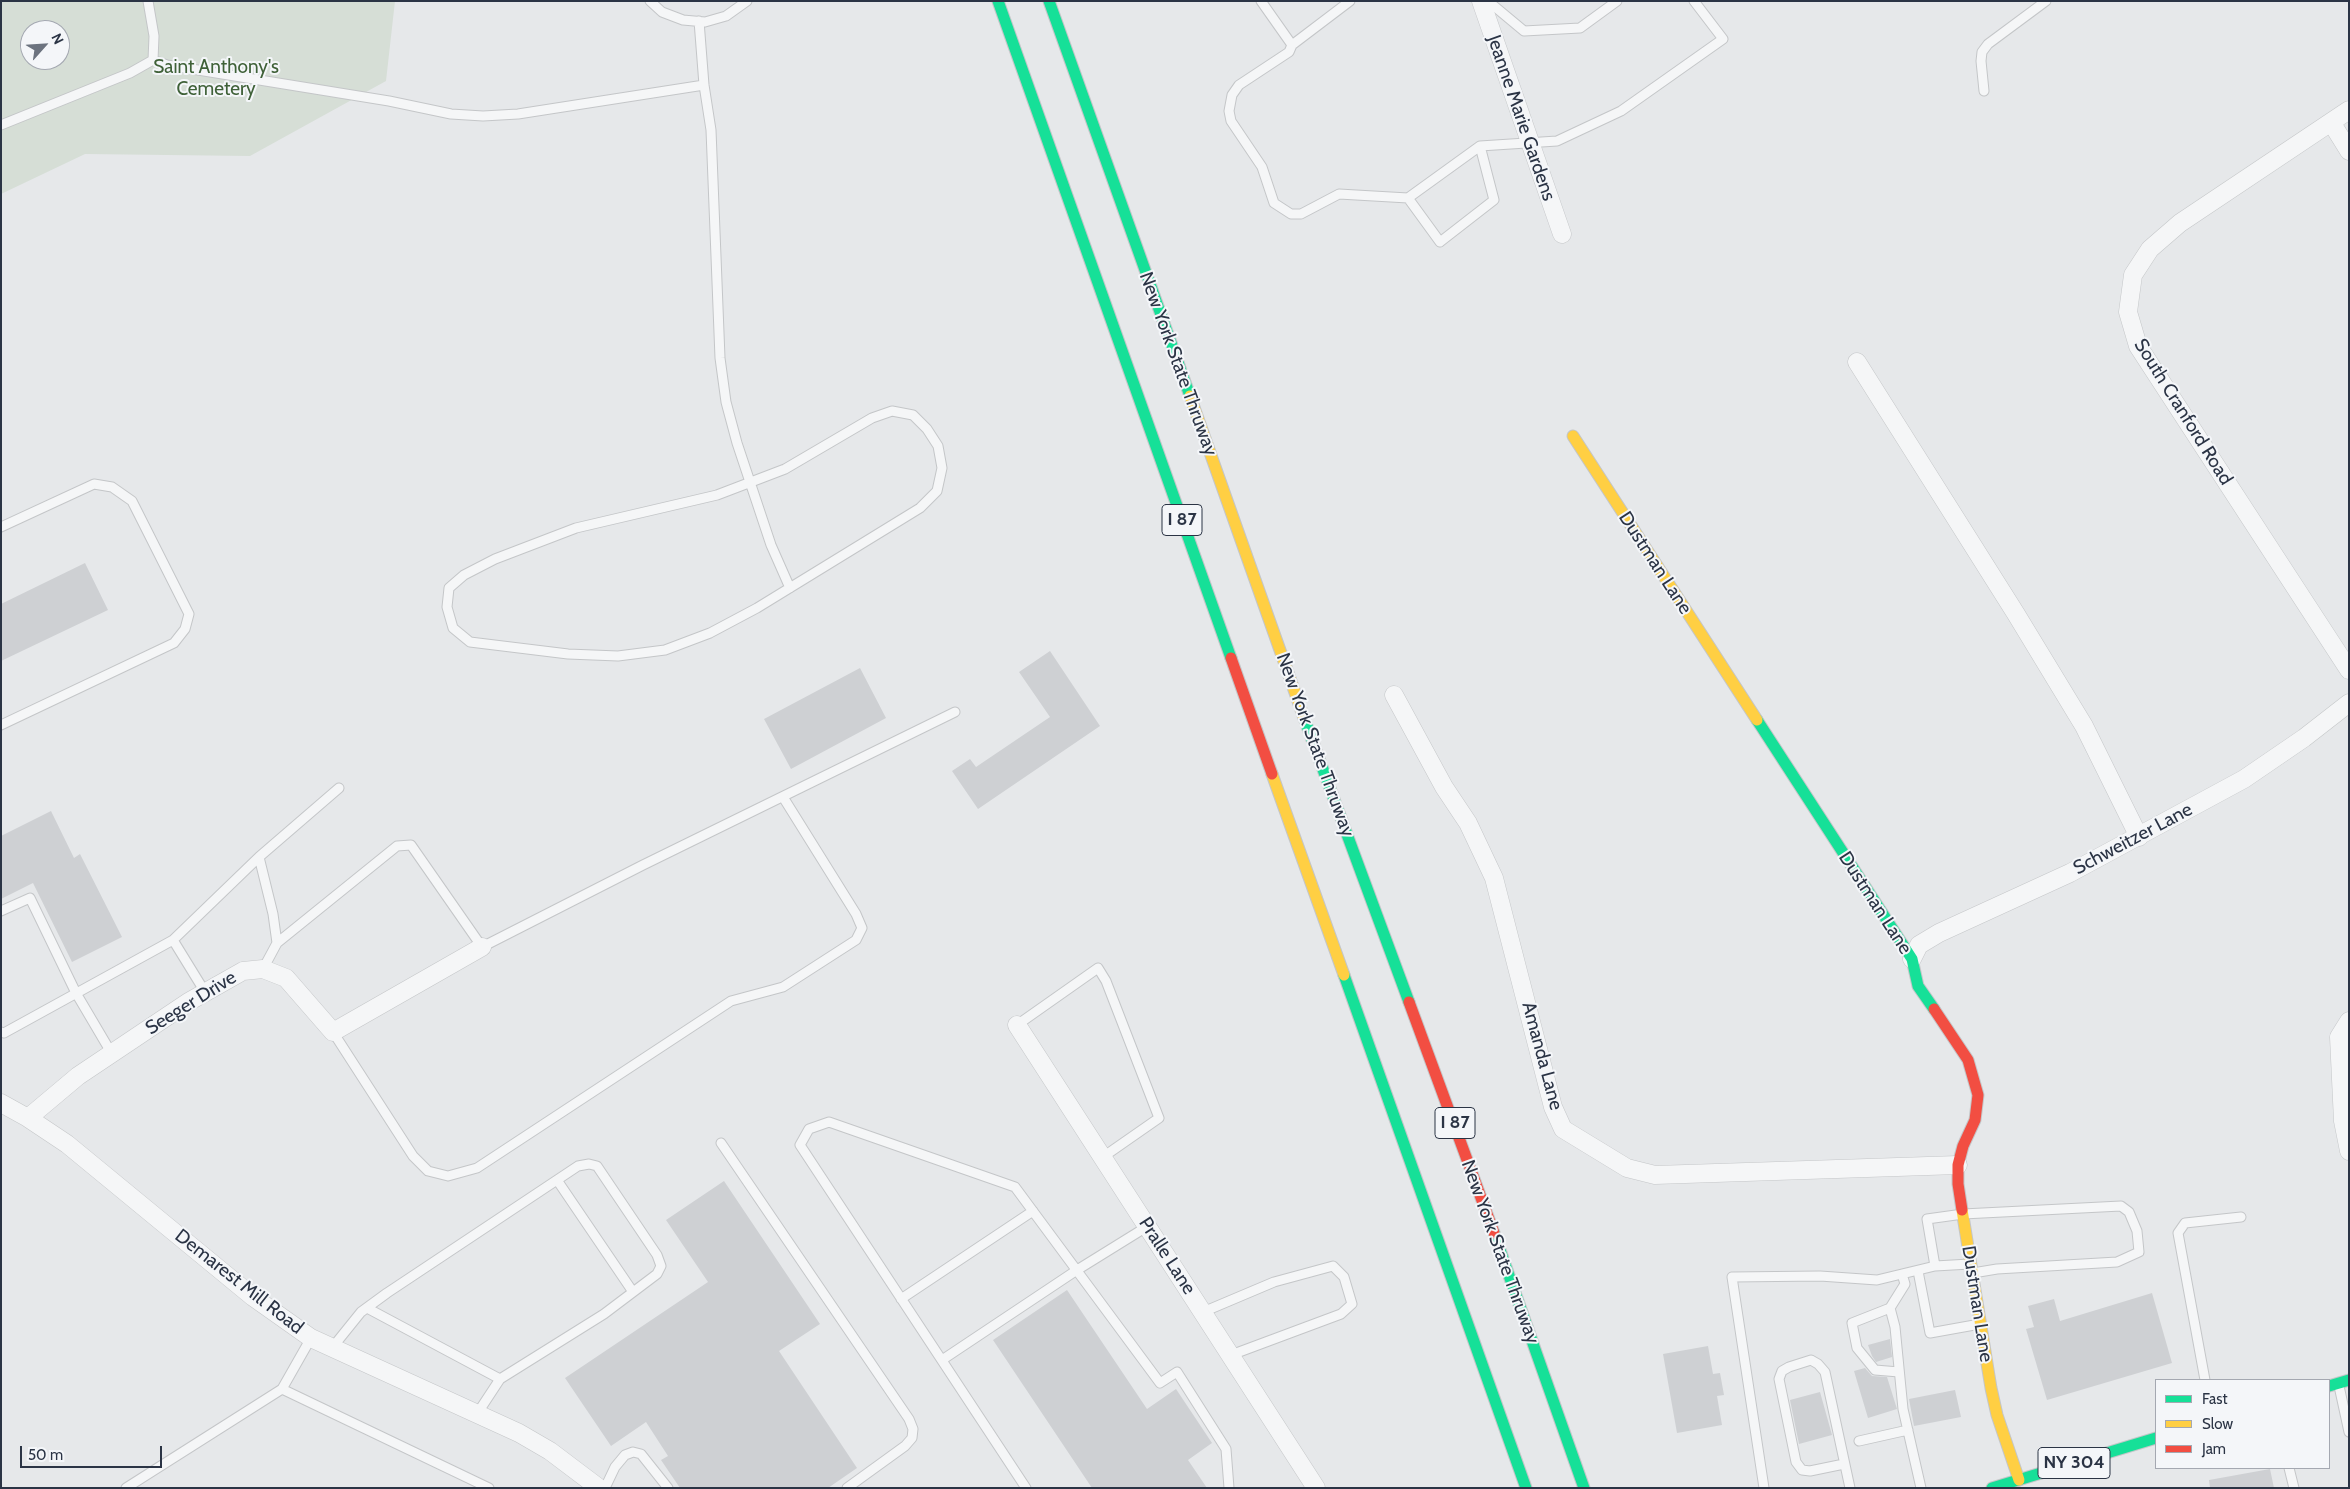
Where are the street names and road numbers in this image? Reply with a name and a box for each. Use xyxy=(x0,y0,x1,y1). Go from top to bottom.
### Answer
street label: Jeanne Marie Gardens xyxy=(1482,32,1560,204)
street label: New York State Thruway xyxy=(1134,269,1222,459)
street label: South Cranford Road xyxy=(2129,335,2237,489)
road number: I 87 xyxy=(1162,504,1202,536)
street label: Dustman Lane xyxy=(1613,507,1697,619)
street label: New York State Thruway xyxy=(1271,650,1359,840)
street label: Schweitzer Lane xyxy=(2070,798,2196,880)
street label: Dustman Lane xyxy=(1833,847,1917,959)
street label: Seeger Drive xyxy=(141,966,241,1040)
street label: Amanda Lane xyxy=(1517,999,1567,1113)
road number: I 87 xyxy=(1435,1108,1475,1138)
street label: New York State Thruway xyxy=(1456,1157,1544,1347)
street label: Pralle Lane xyxy=(1134,1213,1200,1299)
street label: Demarest Mill Road xyxy=(170,1225,308,1339)
street label: Dustman Lane xyxy=(1957,1244,1997,1364)
road number: NY 304 xyxy=(2038,1448,2110,1479)

